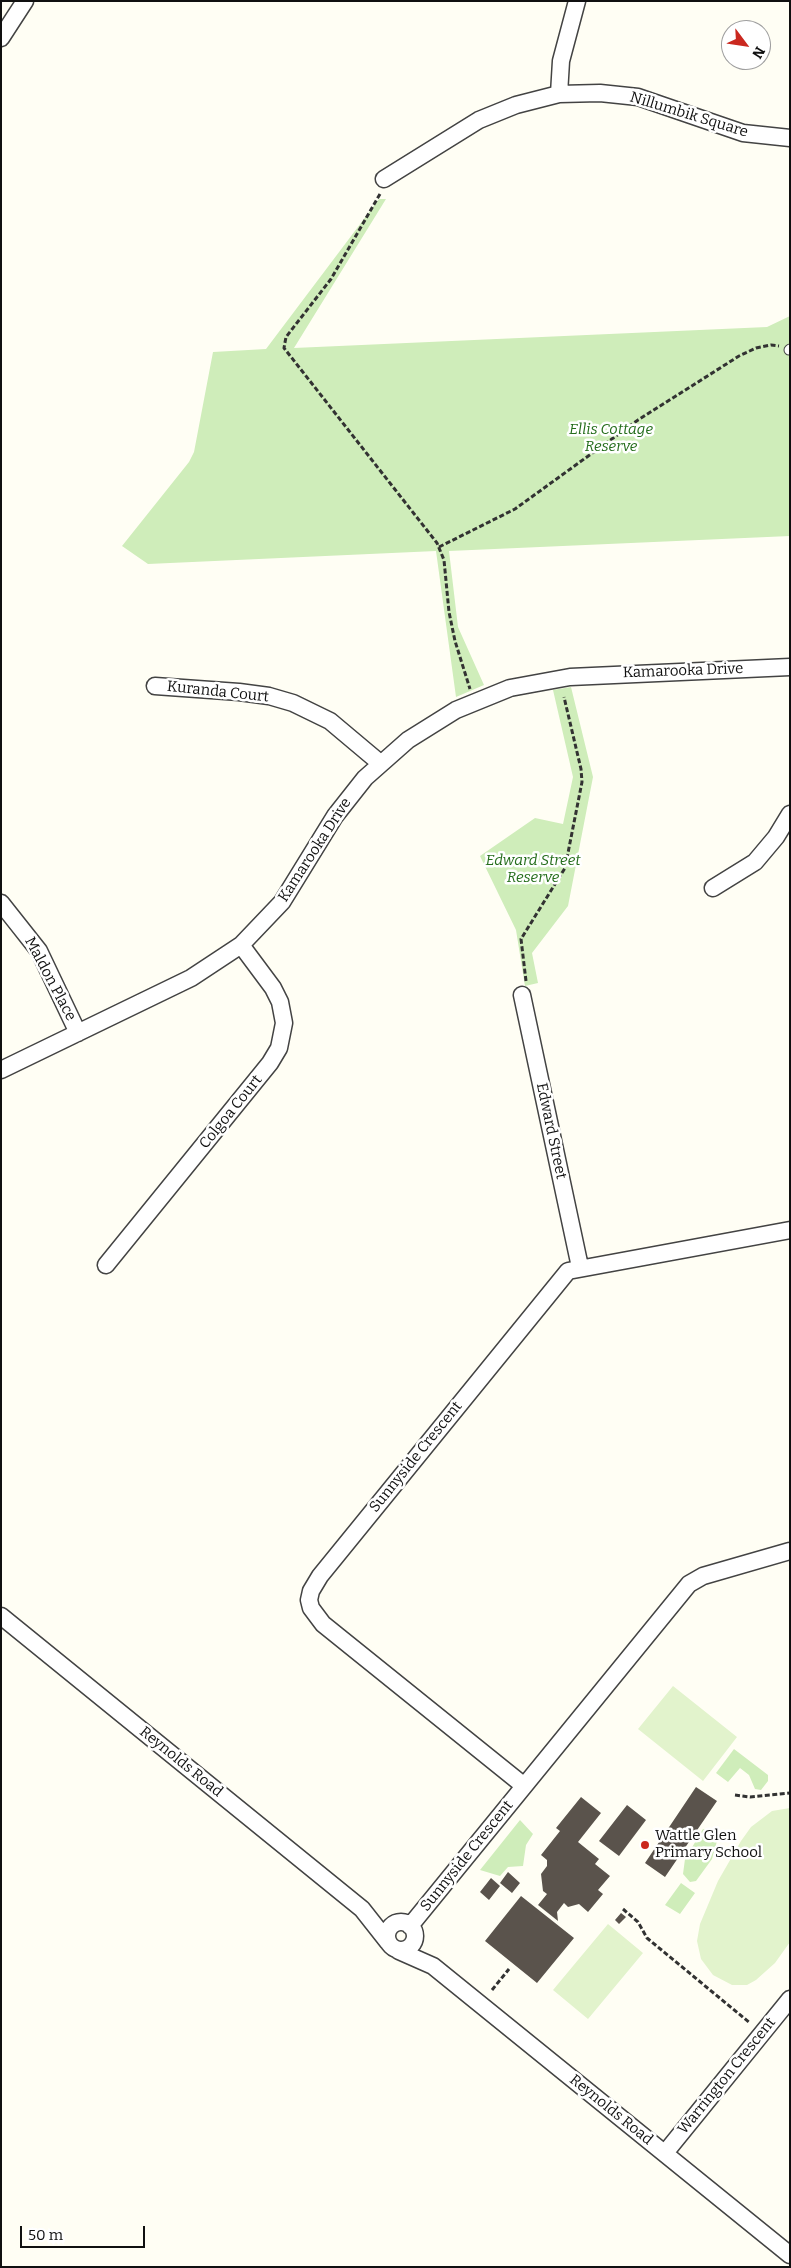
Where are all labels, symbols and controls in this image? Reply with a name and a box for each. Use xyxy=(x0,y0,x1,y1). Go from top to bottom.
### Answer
north arrow xyxy=(721,20,771,70)
text: N xyxy=(748,43,768,61)
street label: Nillumbik Square xyxy=(628,88,750,142)
park label: Ellis Cottage Reserve xyxy=(569,421,653,456)
street label: Kamarooka Drive xyxy=(622,660,744,682)
street label: Kuranda Court xyxy=(166,678,270,706)
street label: Kamarooka Drive xyxy=(275,795,355,905)
park label: Edward Street Reserve xyxy=(485,852,581,887)
street label: Maldon Place xyxy=(20,934,80,1024)
street label: Colgoa Court xyxy=(196,1072,266,1152)
street label: Edward Street xyxy=(532,1081,570,1181)
street label: Sunnyside Crescent xyxy=(366,1398,466,1516)
street label: Reynolds Road xyxy=(136,1723,226,1801)
street label: Sunnyside Crescent xyxy=(417,1797,517,1915)
place label: Wattle Glen Primary School xyxy=(655,1827,762,1862)
marker: Wattle Glen Primary School xyxy=(639,1839,651,1851)
street label: Warrington Crescent xyxy=(674,2014,780,2138)
street label: Reynolds Road xyxy=(566,2071,656,2149)
scale bar xyxy=(22,2216,148,2248)
text: 50 m xyxy=(28,2226,63,2244)

